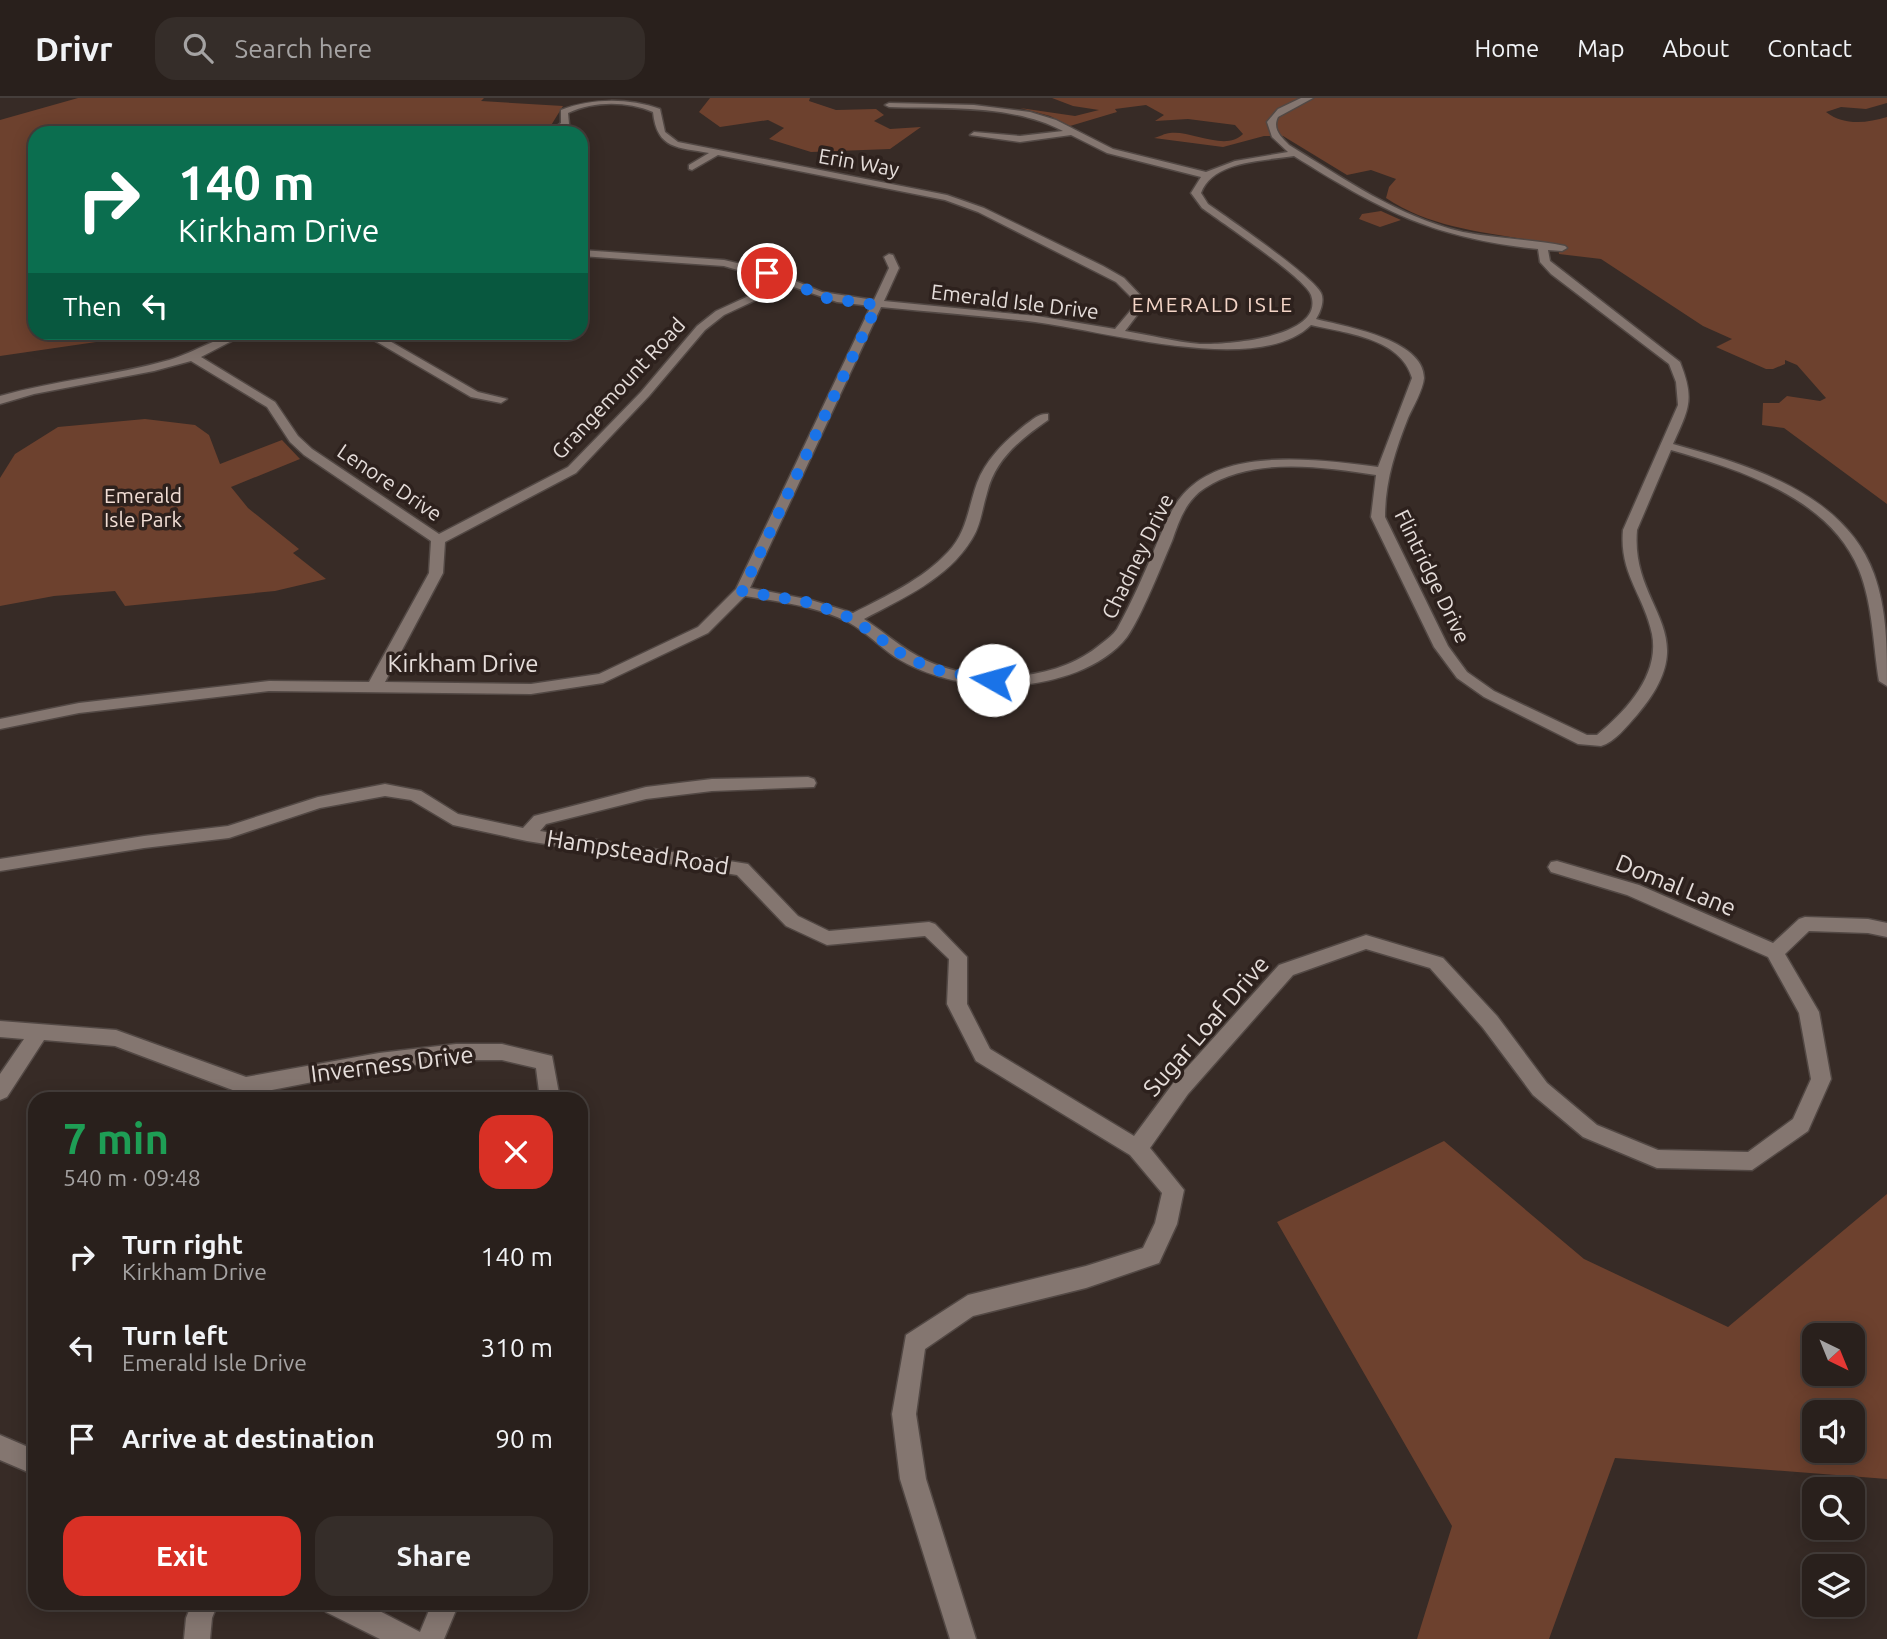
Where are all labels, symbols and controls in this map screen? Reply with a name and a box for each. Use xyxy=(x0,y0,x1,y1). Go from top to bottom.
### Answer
search box xyxy=(155,17,645,80)
icon: search xyxy=(179,29,217,67)
text: Drivr xyxy=(35,30,113,67)
text: Search here xyxy=(235,34,372,63)
text: Home xyxy=(1474,35,1539,62)
text: Map xyxy=(1577,35,1624,62)
text: About xyxy=(1662,35,1729,62)
text: Contact xyxy=(1767,35,1852,62)
street label: Erin Way xyxy=(817,143,901,181)
icon: right xyxy=(63,154,154,245)
text: 140 m xyxy=(178,154,315,209)
text: Kirkham Drive xyxy=(178,212,380,248)
pin xyxy=(737,243,797,303)
icon: arrive xyxy=(748,254,786,292)
street label: Emerald Isle Drive xyxy=(930,279,1100,323)
icon: left xyxy=(136,287,174,325)
text: Then xyxy=(63,292,122,321)
district label: EMERALD ISLE xyxy=(1132,292,1294,316)
street label: Grangemount Road xyxy=(546,312,690,464)
street label: Lenore Drive xyxy=(333,438,447,526)
park label: Emerald Isle Park xyxy=(104,483,182,531)
street label: Chadney Drive xyxy=(1096,490,1178,622)
street label: Flintridge Drive xyxy=(1390,505,1476,647)
position arrow xyxy=(956,643,1030,717)
street label: Kirkham Drive xyxy=(387,650,539,677)
street label: Hampstead Road xyxy=(545,824,731,880)
street label: Domal Lane xyxy=(1612,849,1740,921)
street label: Sugar Loaf Drive xyxy=(1138,950,1274,1102)
street label: Inverness Drive xyxy=(309,1041,475,1087)
text: 7 min xyxy=(63,1115,169,1162)
button: close xyxy=(479,1115,553,1189)
text: 540 m · 09:48 xyxy=(63,1165,201,1190)
text: Turn right xyxy=(122,1230,243,1259)
icon: right xyxy=(63,1238,101,1276)
text: 140 m xyxy=(481,1242,553,1271)
text: Kirkham Drive xyxy=(122,1259,267,1284)
text: Turn left xyxy=(122,1321,228,1350)
north arrow xyxy=(1802,1323,1866,1386)
map controls xyxy=(1802,1323,1865,1617)
icon: left xyxy=(63,1329,101,1367)
text: 310 m xyxy=(481,1333,553,1362)
text: Emerald Isle Drive xyxy=(122,1350,307,1375)
button: sound xyxy=(1802,1400,1865,1463)
icon: arrive xyxy=(63,1420,101,1458)
text: Arrive at destination xyxy=(122,1424,375,1453)
text: 90 m xyxy=(495,1424,553,1453)
button: search xyxy=(1802,1477,1865,1540)
button: Exit xyxy=(63,1516,301,1596)
button: Share xyxy=(315,1516,553,1596)
button: layers xyxy=(1802,1554,1865,1617)

